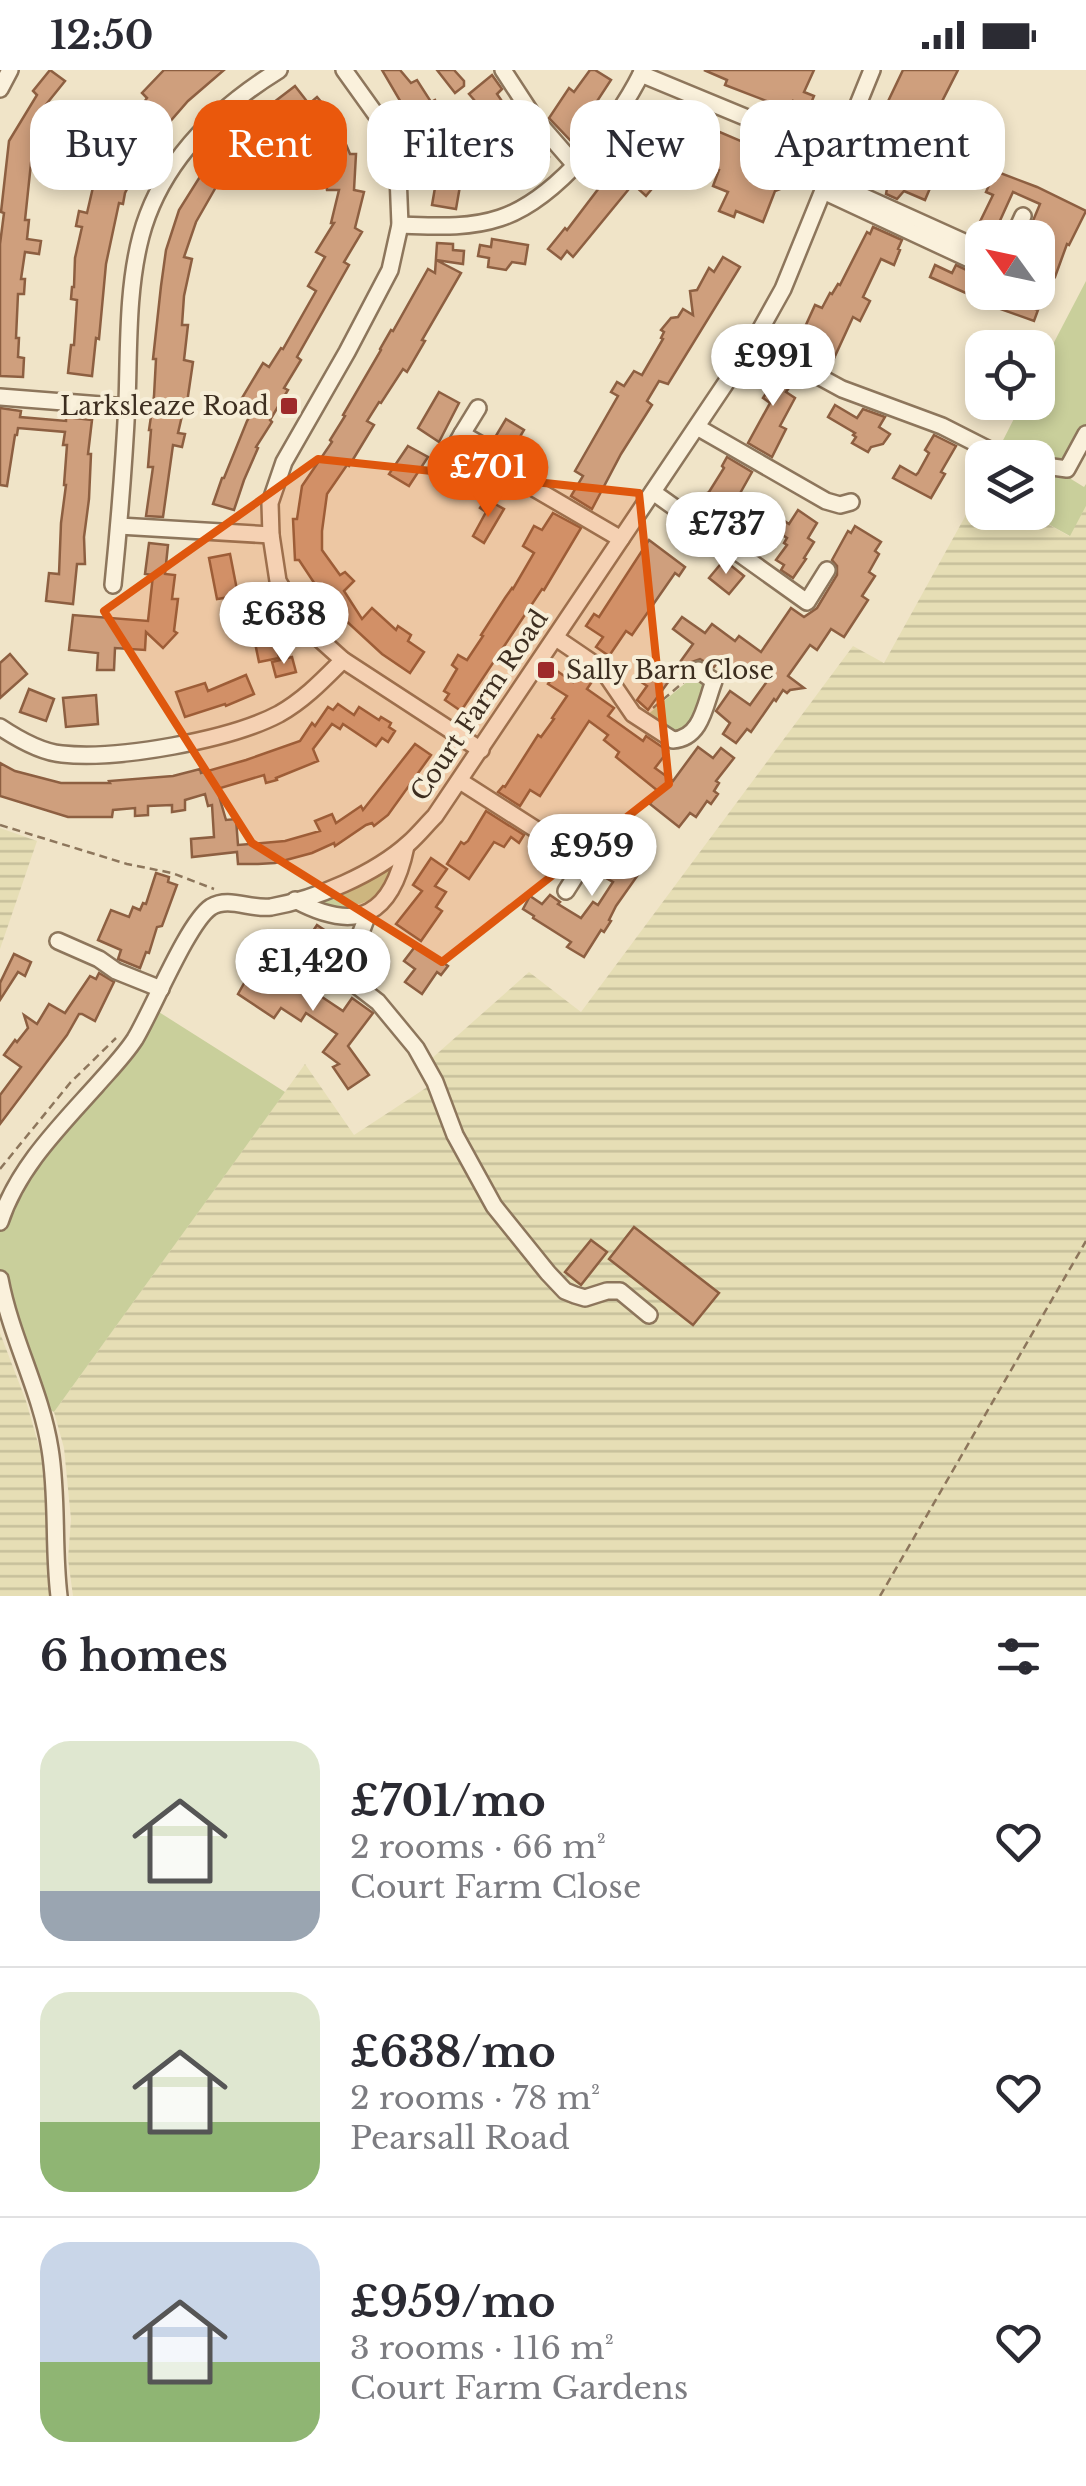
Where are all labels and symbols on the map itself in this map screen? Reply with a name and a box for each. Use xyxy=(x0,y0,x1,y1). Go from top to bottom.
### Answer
north arrow xyxy=(965,220,1055,310)
pin: £991 xyxy=(714,324,832,409)
place label: Larksleaze Road xyxy=(60,391,269,422)
marker: Larksleaze Road xyxy=(278,395,300,417)
pin: £701 xyxy=(429,435,547,520)
pin: £737 xyxy=(667,492,785,577)
pin: £638 xyxy=(225,582,343,667)
street label: Court Farm Road xyxy=(404,604,555,807)
place label: Sally Barn Close xyxy=(566,655,774,686)
marker: Sally Barn Close xyxy=(535,659,557,681)
pin: £959 xyxy=(533,814,651,899)
pin: £1,420 xyxy=(232,929,394,1014)

